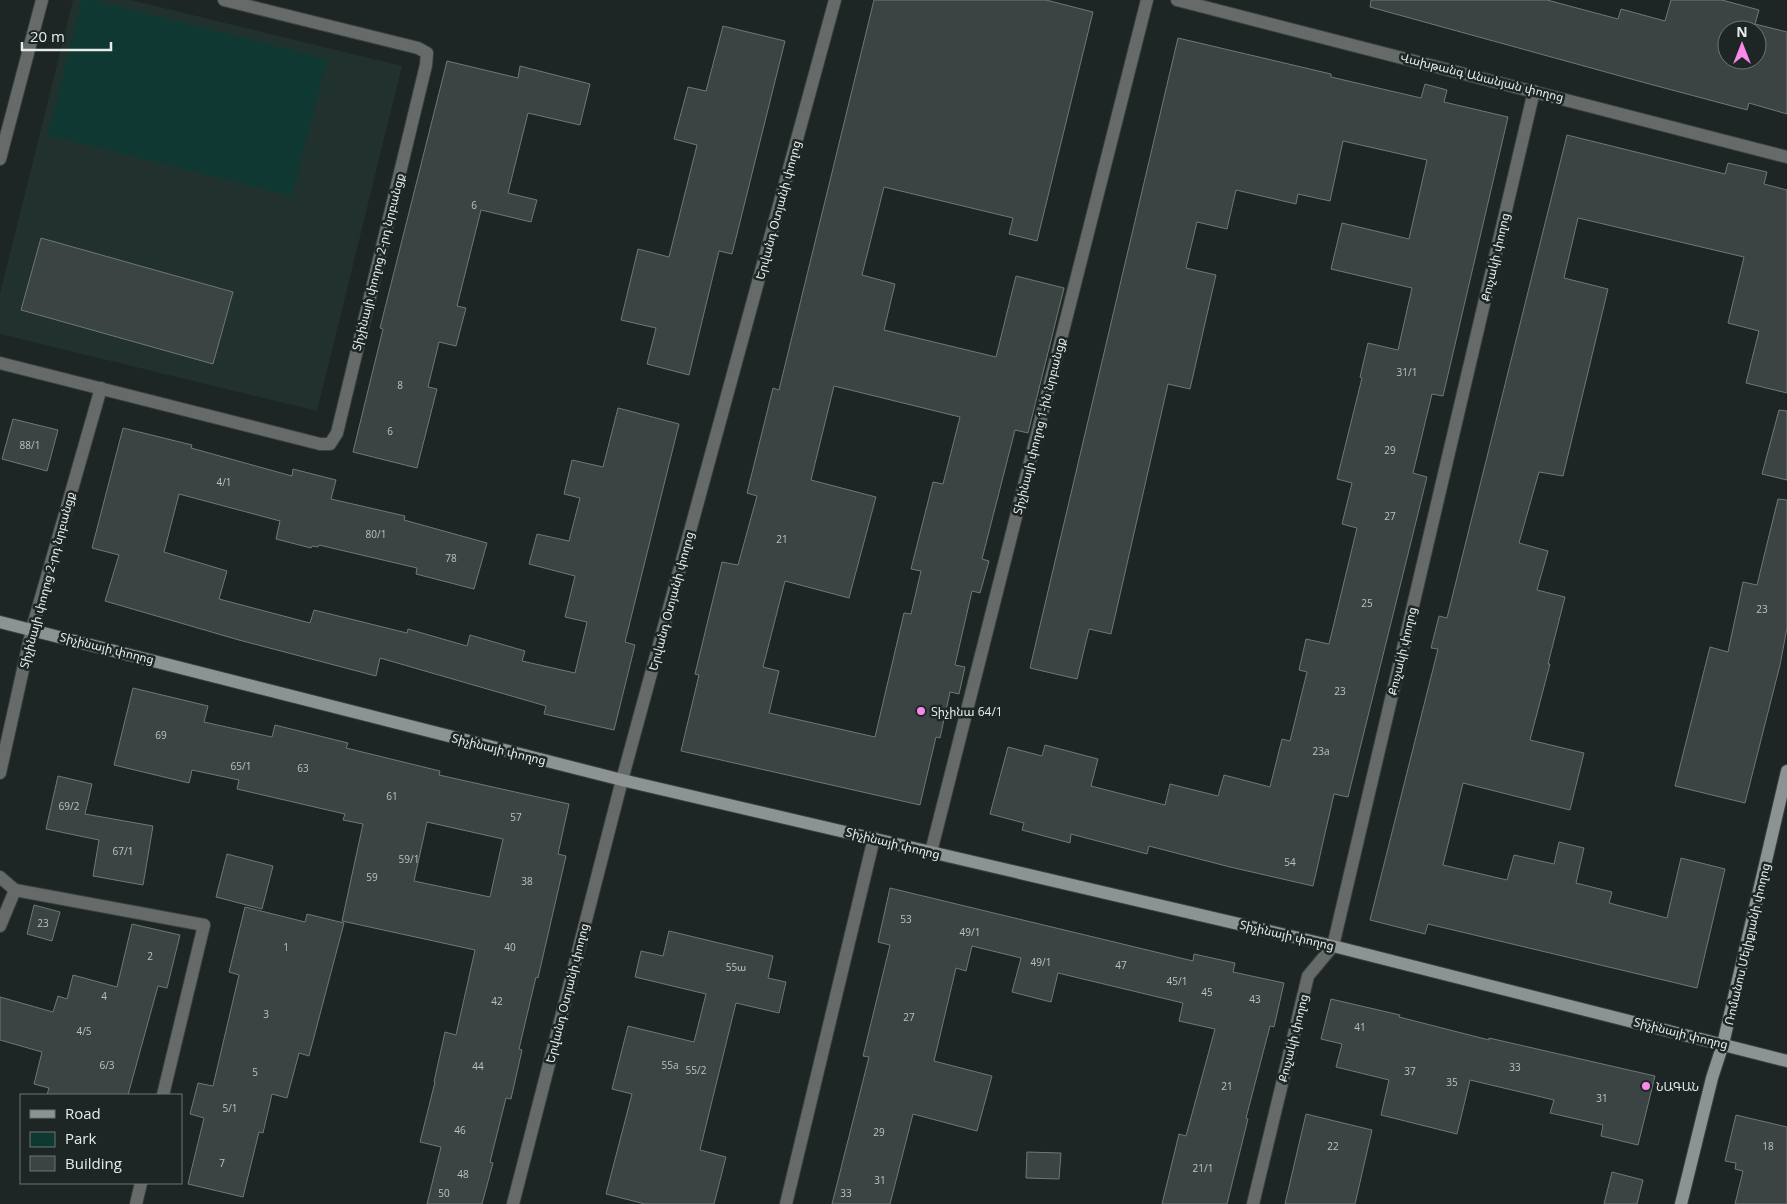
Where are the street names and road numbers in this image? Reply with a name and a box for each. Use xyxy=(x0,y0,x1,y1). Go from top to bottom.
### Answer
street label: Վախթանգ Անանյան փողոց xyxy=(1398,48,1566,106)
street label: Երվանդ Օտյանի փողոց xyxy=(751,139,805,281)
street label: Տիչինայի փողոց 2-րդ նրբանցք xyxy=(348,171,408,353)
street label: Քուչակի փողոց xyxy=(1477,211,1513,303)
street label: Տիչինայի փողոց 1-ին նրբանցք xyxy=(1009,336,1069,516)
street label: Տիչինայի փողոց 2-րդ նրբանցք xyxy=(15,490,79,670)
street label: Երվանդ Օտյանի փողոց xyxy=(644,530,698,672)
street label: Քուչակի փողոց xyxy=(1384,605,1420,697)
street label: Տիչինայի փողոց xyxy=(58,628,156,668)
street label: Տիչինայի փողոց xyxy=(450,729,548,769)
street label: Տիչինայի փողոց xyxy=(844,823,942,863)
street label: Ռոմանոս Մելիքյանի փողոց xyxy=(1720,861,1774,1027)
street label: Տիչինայի փողոց xyxy=(1238,916,1336,954)
street label: Երվանդ Օտյանի փողոց xyxy=(541,921,593,1065)
street label: Քուչակի փողոց xyxy=(1274,992,1312,1084)
street label: Տիչինայի փողոց xyxy=(1632,1013,1730,1053)

